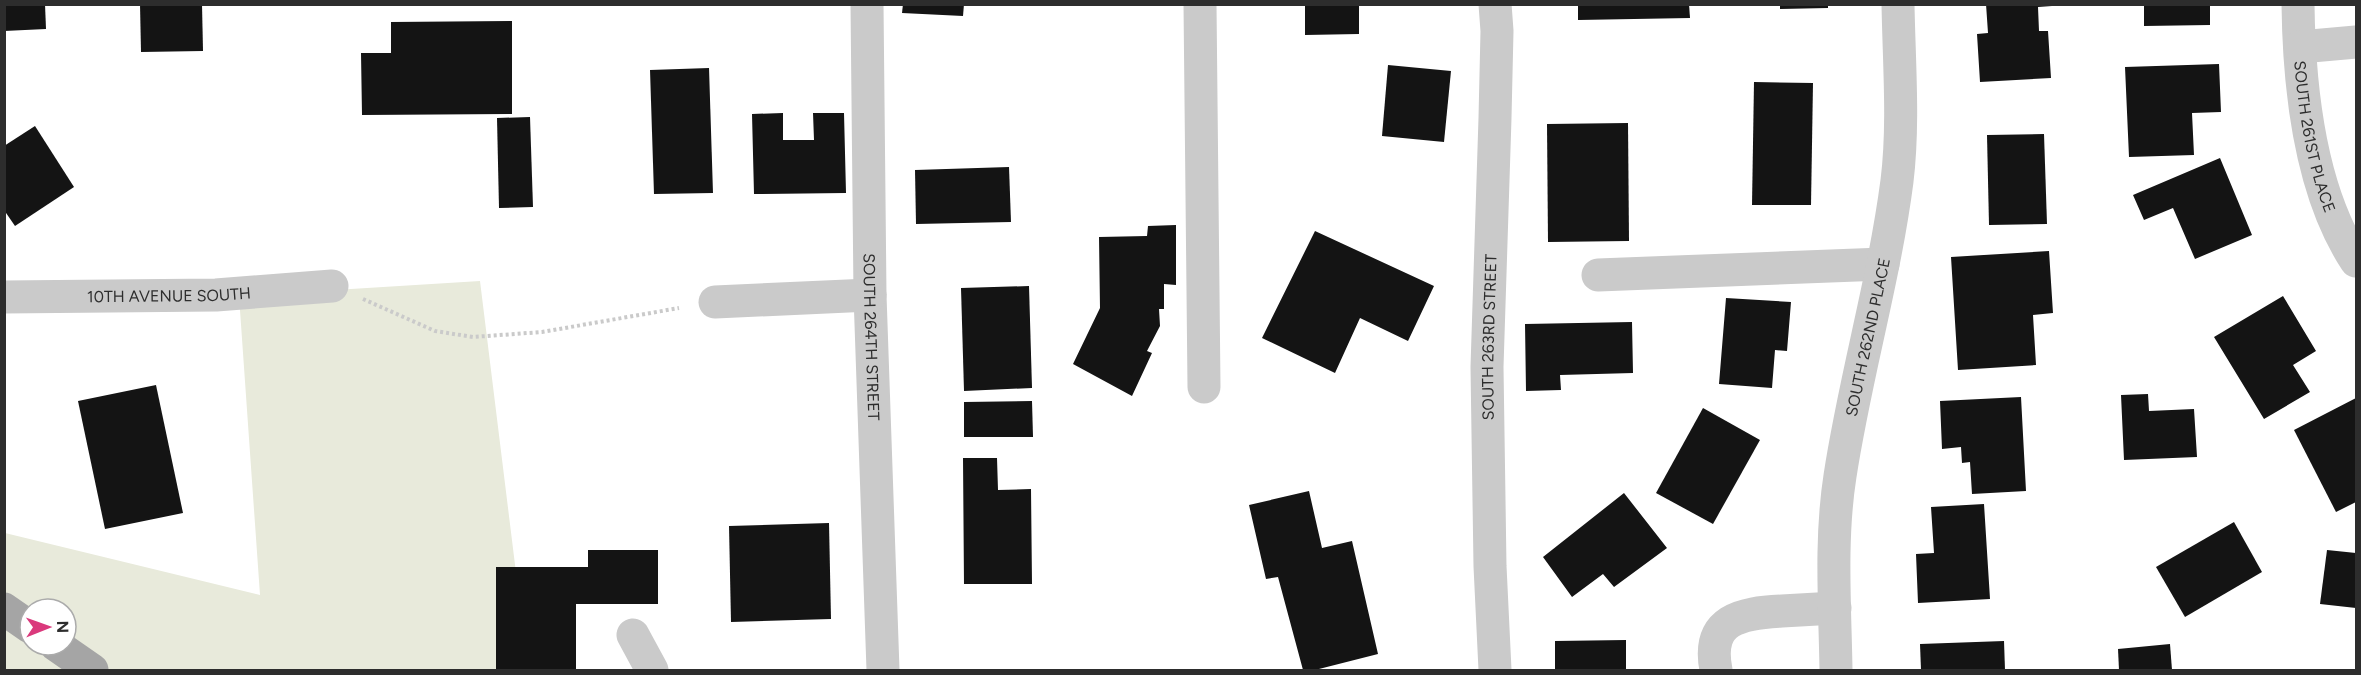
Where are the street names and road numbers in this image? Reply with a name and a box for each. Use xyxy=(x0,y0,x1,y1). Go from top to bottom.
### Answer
street label: SOUTH 261ST PLACE xyxy=(2291,60,2340,215)
street label: SOUTH 264TH STREET xyxy=(860,253,884,421)
street label: SOUTH 263RD STREET xyxy=(1477,253,1500,421)
street label: SOUTH 262ND PLACE xyxy=(1841,256,1894,418)
street label: 10TH AVENUE SOUTH xyxy=(87,283,252,306)

